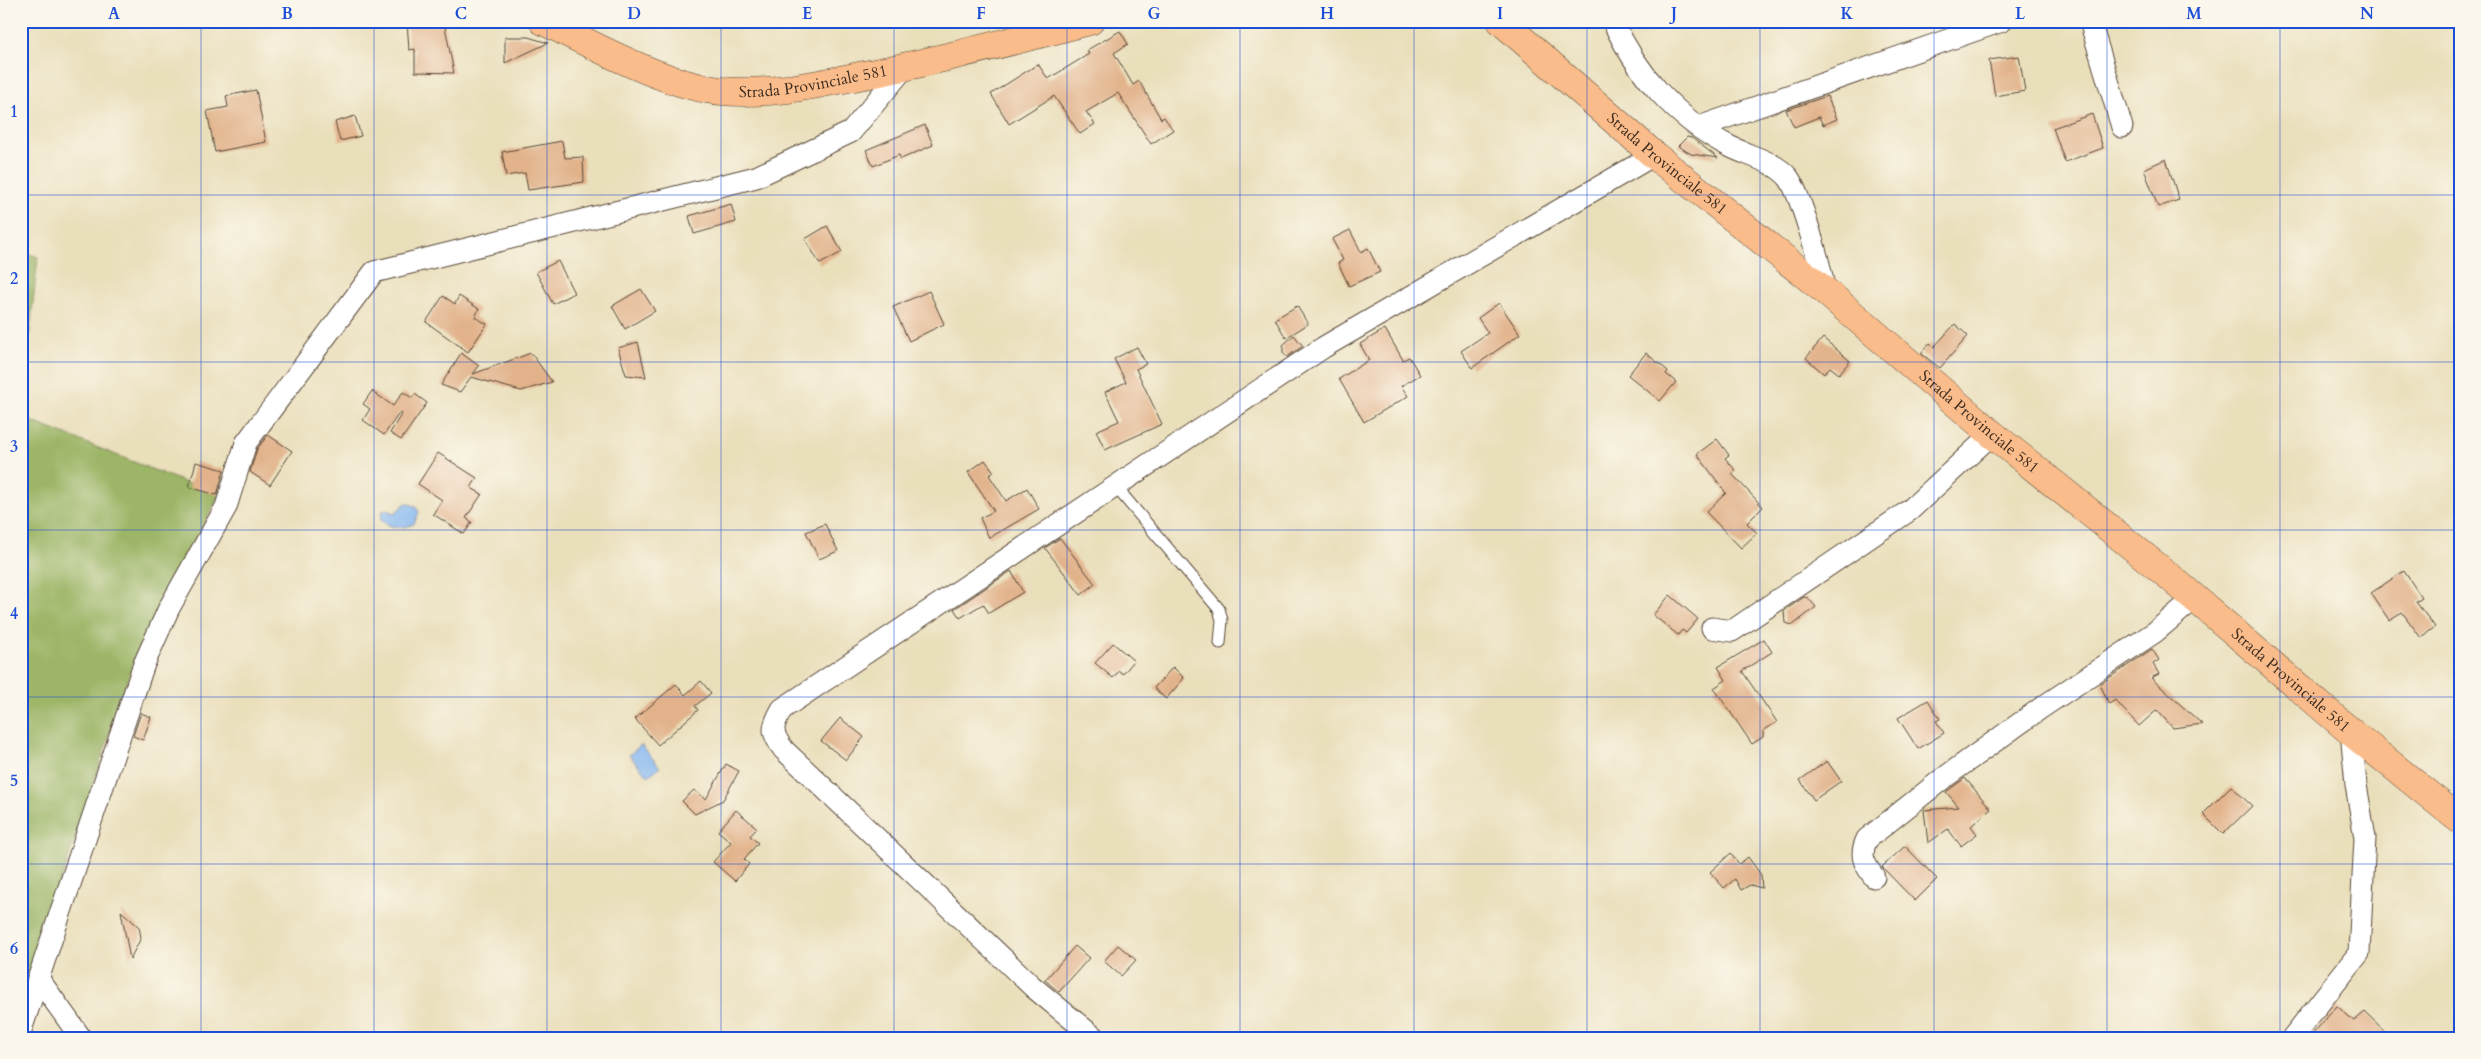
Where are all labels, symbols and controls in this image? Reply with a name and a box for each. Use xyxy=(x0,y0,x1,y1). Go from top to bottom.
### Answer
text: A xyxy=(108,3,120,25)
text: B xyxy=(281,3,293,25)
text: C xyxy=(455,3,467,25)
text: D xyxy=(627,3,641,25)
text: E xyxy=(802,3,812,25)
text: F xyxy=(976,3,986,25)
text: G xyxy=(1147,3,1161,25)
text: H xyxy=(1320,3,1334,25)
text: I xyxy=(1497,3,1503,25)
text: J xyxy=(1669,3,1677,25)
text: K xyxy=(1841,3,1854,25)
text: L xyxy=(2015,3,2026,25)
text: M xyxy=(2186,3,2202,25)
text: N xyxy=(2360,3,2374,25)
street label: Strada Provinciale 581 xyxy=(739,60,889,103)
text: 1 xyxy=(10,101,18,123)
street label: Strada Provinciale 581 xyxy=(1602,108,1732,220)
text: 2 xyxy=(10,268,18,290)
street label: Strada Provinciale 581 xyxy=(1914,365,2044,479)
text: 3 xyxy=(10,436,18,458)
text: 4 xyxy=(10,603,18,625)
street label: Strada Provinciale 581 xyxy=(2227,623,2355,738)
text: 5 xyxy=(10,770,18,792)
text: 6 xyxy=(10,938,18,960)

